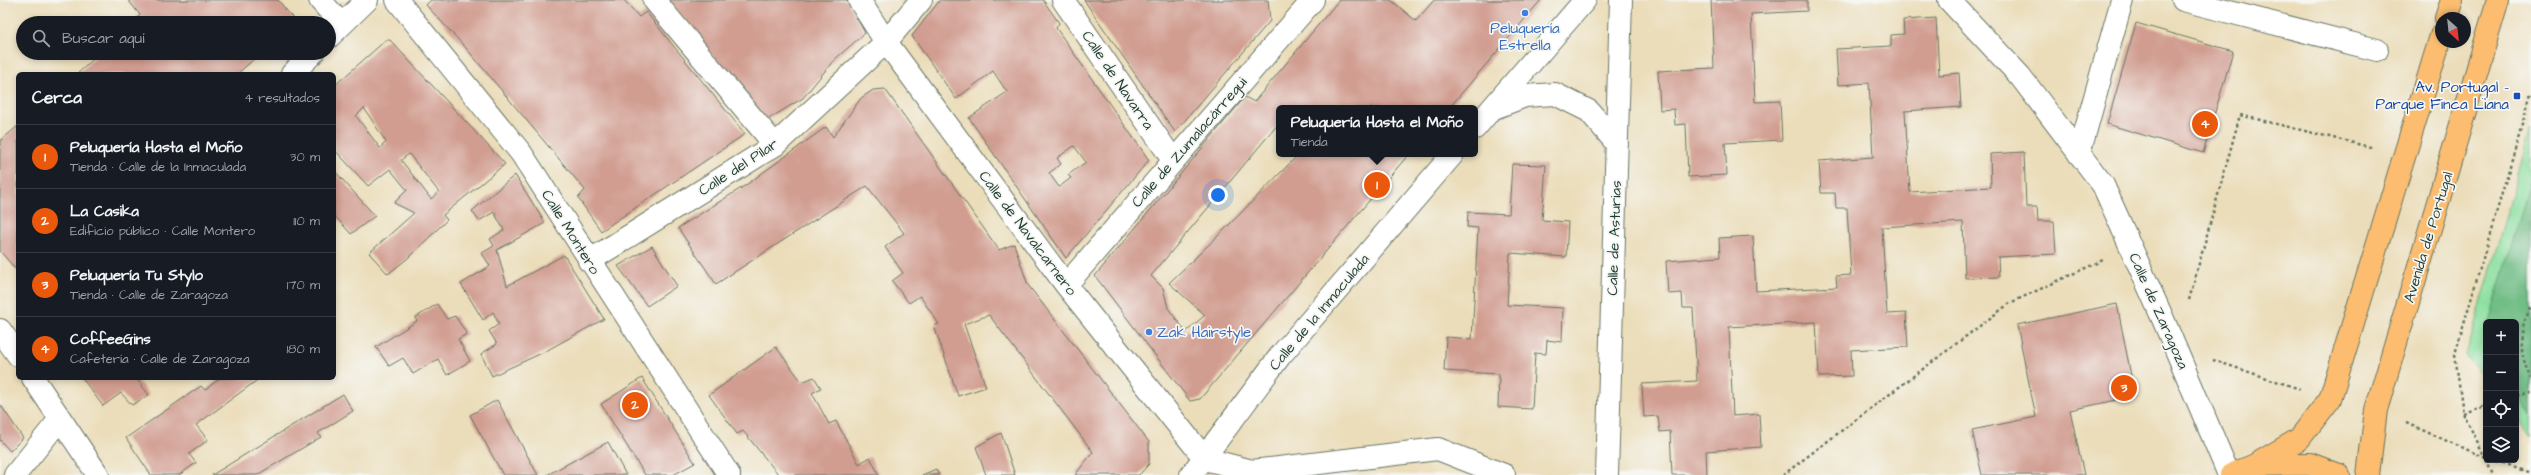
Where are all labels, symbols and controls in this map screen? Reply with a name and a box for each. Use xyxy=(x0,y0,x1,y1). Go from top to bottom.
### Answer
marker: Peluquería Estrella xyxy=(1520,8,1530,18)
north arrow xyxy=(2435,12,2471,48)
search box xyxy=(16,16,336,60)
place label: Peluquería Estrella xyxy=(1490,18,1560,56)
icon: search xyxy=(30,27,52,49)
street label: Calle de Navarra xyxy=(1077,27,1159,134)
text: Buscar aquí xyxy=(62,28,144,49)
street label: Calle de Zumalacárregui xyxy=(1127,72,1253,213)
place label: Av. Portugal - Parque Finca Liana xyxy=(2375,77,2509,115)
text: Cerca xyxy=(32,86,82,110)
text: 4 resultados xyxy=(244,89,320,107)
marker: Av. Portugal - Parque Finca Liana xyxy=(2512,91,2522,101)
popup xyxy=(1276,105,1478,157)
pin: 4 xyxy=(2192,109,2218,139)
text: Peluquería Hasta el Moño xyxy=(1291,112,1463,133)
text: Tienda xyxy=(1291,133,1328,151)
street label: Calle del Pilar xyxy=(694,134,782,201)
text: Peluquería Hasta el Moño xyxy=(70,137,243,158)
text: 1 xyxy=(44,148,46,166)
text: 30 m xyxy=(290,148,320,166)
text: Tienda · Calle de la Inmaculada xyxy=(70,158,246,176)
street label: Calle de Navalcarnero xyxy=(974,167,1082,301)
street label: Avenida de Portugal xyxy=(2399,169,2459,306)
pin: 1 xyxy=(1364,170,1390,200)
street label: Calle de Asturias xyxy=(1602,180,1627,296)
your location xyxy=(1208,185,1228,205)
street label: Calle Montero xyxy=(536,186,605,279)
text: La Casika xyxy=(70,201,139,222)
text: 2 xyxy=(41,212,49,230)
text: 110 m xyxy=(293,212,320,230)
text: Edificio público · Calle Montero xyxy=(70,222,255,240)
street label: Calle de la Inmaculada xyxy=(1264,249,1375,375)
street label: Calle de Zaragoza xyxy=(2123,250,2194,374)
text: Peluquería Tu Stylo xyxy=(70,265,203,286)
text: 3 xyxy=(42,276,48,294)
text: 170 m xyxy=(287,276,320,294)
text: Tienda · Calle de Zaragoza xyxy=(70,286,228,304)
map controls xyxy=(2483,319,2519,463)
button: + xyxy=(2483,319,2519,355)
place label: Zak Hairstyle xyxy=(1157,322,1251,344)
marker: Zak Hairstyle xyxy=(1144,327,1154,337)
text: CoffeeGins xyxy=(70,329,151,350)
text: 4 xyxy=(41,340,49,358)
text: 180 m xyxy=(286,340,320,358)
text: Cafetería · Calle de Zaragoza xyxy=(70,350,250,368)
button: − xyxy=(2483,355,2519,391)
pin: 3 xyxy=(2111,373,2137,403)
pin: 2 xyxy=(622,390,648,420)
button: locate xyxy=(2483,391,2519,427)
button: layers xyxy=(2483,427,2519,463)

